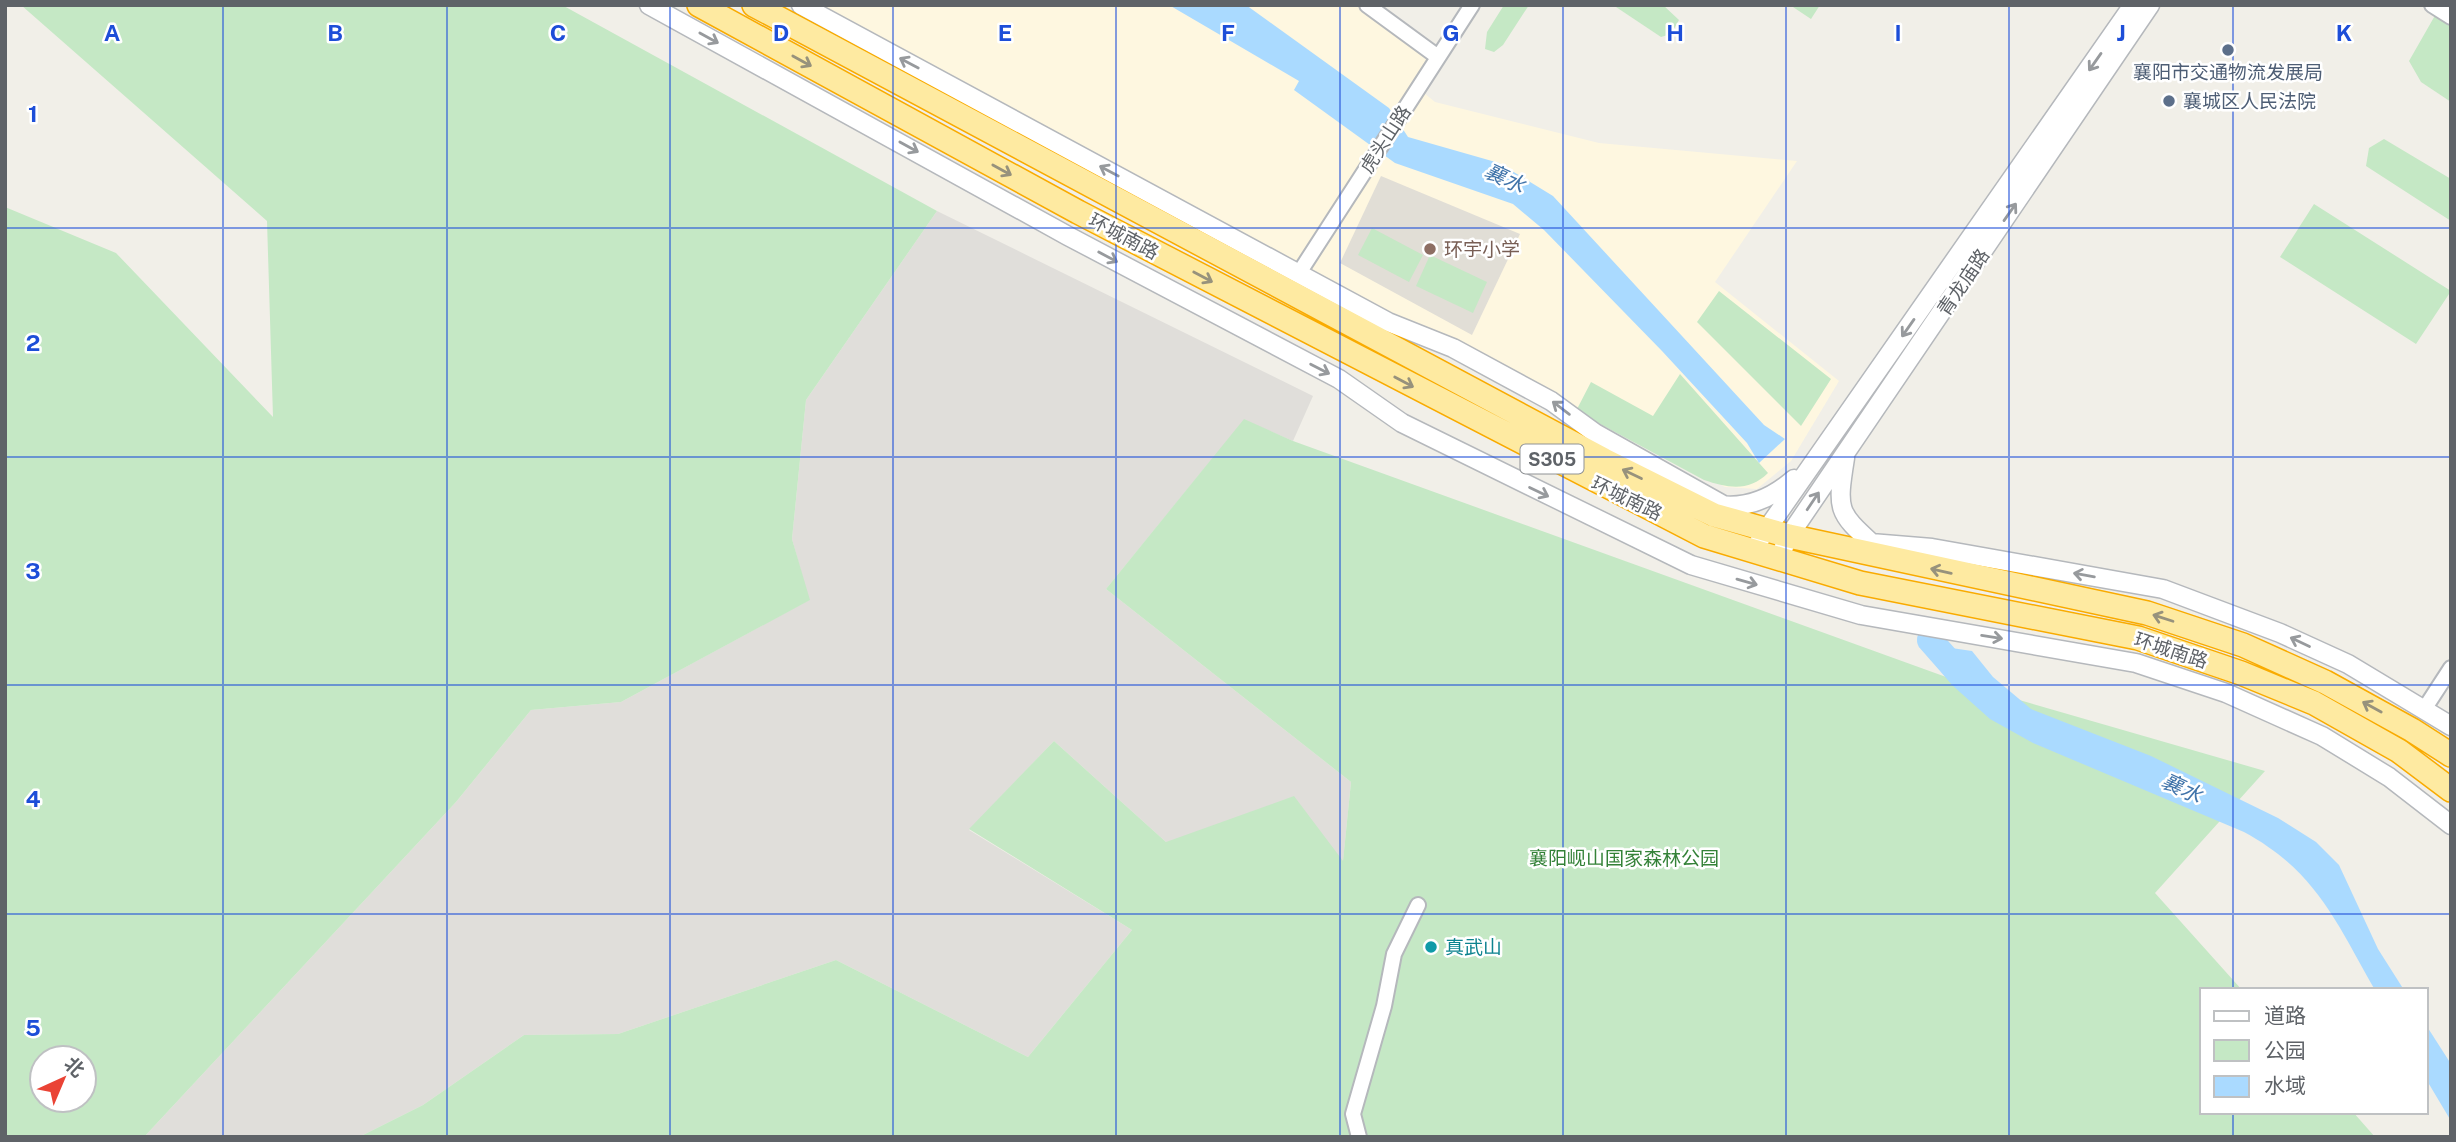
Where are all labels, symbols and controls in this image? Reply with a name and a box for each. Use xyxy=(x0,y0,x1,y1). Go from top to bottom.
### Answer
text: A xyxy=(104,19,121,46)
text: B xyxy=(327,19,343,46)
text: C xyxy=(550,19,566,46)
text: D xyxy=(773,19,789,46)
text: E xyxy=(998,19,1012,46)
text: F xyxy=(1221,19,1235,46)
text: G xyxy=(1442,19,1460,46)
text: H xyxy=(1666,19,1684,46)
text: I xyxy=(1894,19,1902,46)
text: J xyxy=(2116,19,2126,46)
text: K xyxy=(2336,19,2352,46)
one-way arrow xyxy=(698,32,719,45)
marker: 襄阳市交通物流发展局 xyxy=(2220,42,2236,58)
one-way arrow xyxy=(2088,52,2102,71)
one-way arrow xyxy=(791,55,812,68)
one-way arrow xyxy=(899,56,919,70)
place label: 襄阳市交通物流发展局 xyxy=(2133,61,2323,83)
place label: 襄城区人民法院 xyxy=(2183,90,2316,112)
marker: 襄城区人民法院 xyxy=(2161,93,2177,109)
text: 1 xyxy=(28,100,38,127)
street label: 虎头山路 xyxy=(1355,101,1415,177)
one-way arrow xyxy=(898,141,919,154)
water label: 襄水 xyxy=(1481,158,1530,199)
one-way arrow xyxy=(991,164,1012,177)
one-way arrow xyxy=(1099,164,1120,177)
one-way arrow xyxy=(2003,203,2017,222)
street label: 环城南路 xyxy=(1085,208,1163,264)
place label: 环宇小学 xyxy=(1444,238,1520,260)
marker: 环宇小学 xyxy=(1422,241,1438,257)
street label: 青龙庙路 xyxy=(1933,244,1993,320)
one-way arrow xyxy=(1097,251,1118,264)
one-way arrow xyxy=(1192,270,1213,284)
one-way arrow xyxy=(1901,318,1915,337)
text: 2 xyxy=(26,329,40,356)
one-way arrow xyxy=(1309,362,1330,376)
one-way arrow xyxy=(1394,375,1414,389)
one-way arrow xyxy=(1553,401,1571,416)
road number: S305 xyxy=(1520,444,1584,474)
one-way arrow xyxy=(1622,466,1643,480)
street label: 环城南路 xyxy=(1588,471,1666,525)
one-way arrow xyxy=(1528,486,1548,500)
one-way arrow xyxy=(1806,492,1820,512)
text: 3 xyxy=(25,557,41,584)
one-way arrow xyxy=(1930,563,1952,576)
one-way arrow xyxy=(2073,568,2096,581)
one-way arrow xyxy=(1736,576,1758,589)
one-way arrow xyxy=(2152,611,2174,623)
street label: 环城南路 xyxy=(2131,628,2211,672)
one-way arrow xyxy=(1981,631,2003,644)
one-way arrow xyxy=(2290,635,2311,648)
one-way arrow xyxy=(2362,700,2382,714)
water label: 襄水 xyxy=(2158,768,2207,809)
text: 4 xyxy=(25,785,41,812)
park label: 襄阳岘山国家森林公园 xyxy=(1529,847,1719,869)
place label: 真武山 xyxy=(1445,936,1502,958)
marker: 真武山 xyxy=(1423,939,1439,955)
legend xyxy=(2200,988,2428,1114)
text: 道路 xyxy=(2264,1003,2306,1028)
text: 5 xyxy=(25,1014,41,1041)
text: 公园 xyxy=(2264,1038,2306,1063)
north arrow xyxy=(28,1044,98,1114)
text: 北 xyxy=(60,1052,89,1081)
text: 水域 xyxy=(2264,1073,2306,1098)

